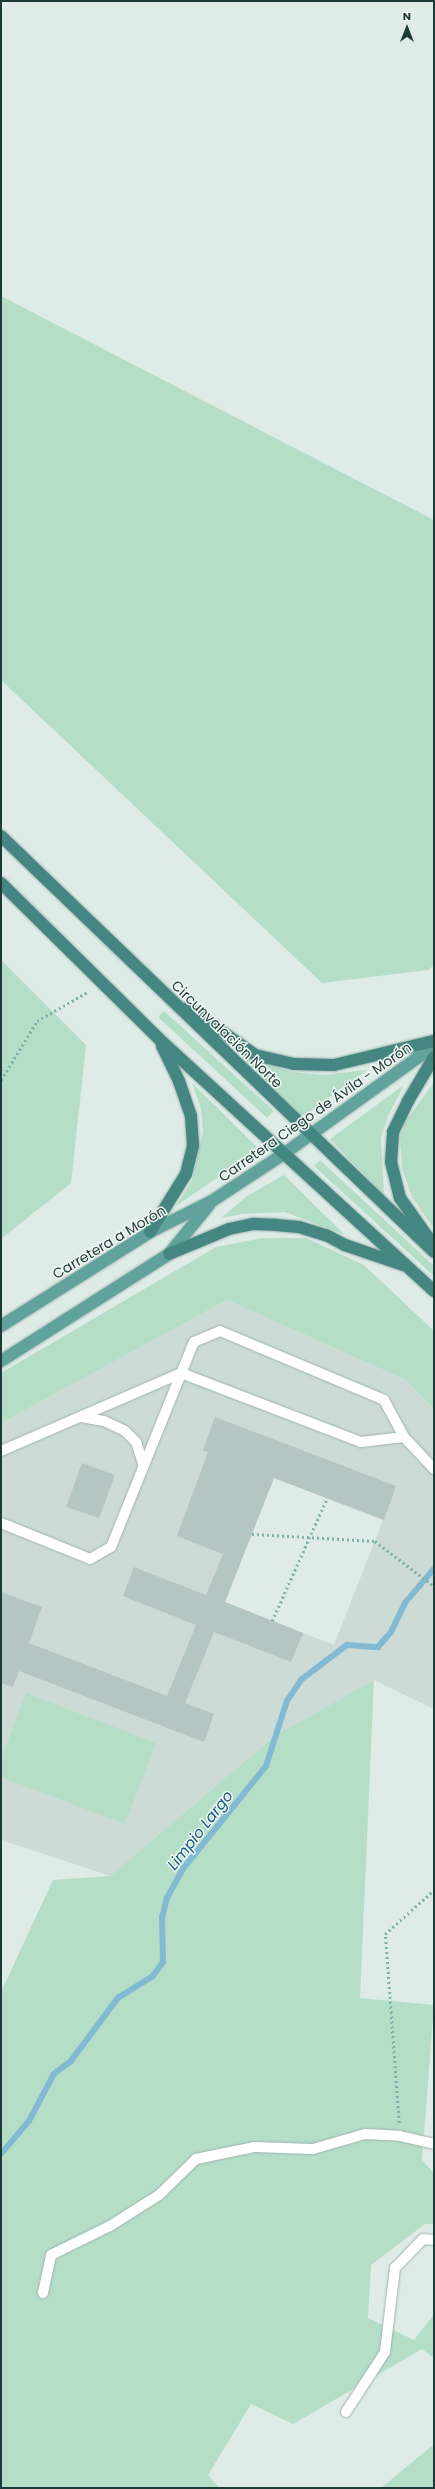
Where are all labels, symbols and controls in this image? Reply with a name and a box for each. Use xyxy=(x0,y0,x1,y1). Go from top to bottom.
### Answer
north arrow xyxy=(387,8,427,48)
text: N xyxy=(403,8,411,24)
street label: Circunvalación Norte xyxy=(168,977,286,1091)
street label: Carretera Ciego de Ávila - Morón xyxy=(215,1039,415,1185)
street label: Carretera a Morón xyxy=(49,1202,169,1282)
water label: Limpio Largo xyxy=(164,1787,236,1873)

